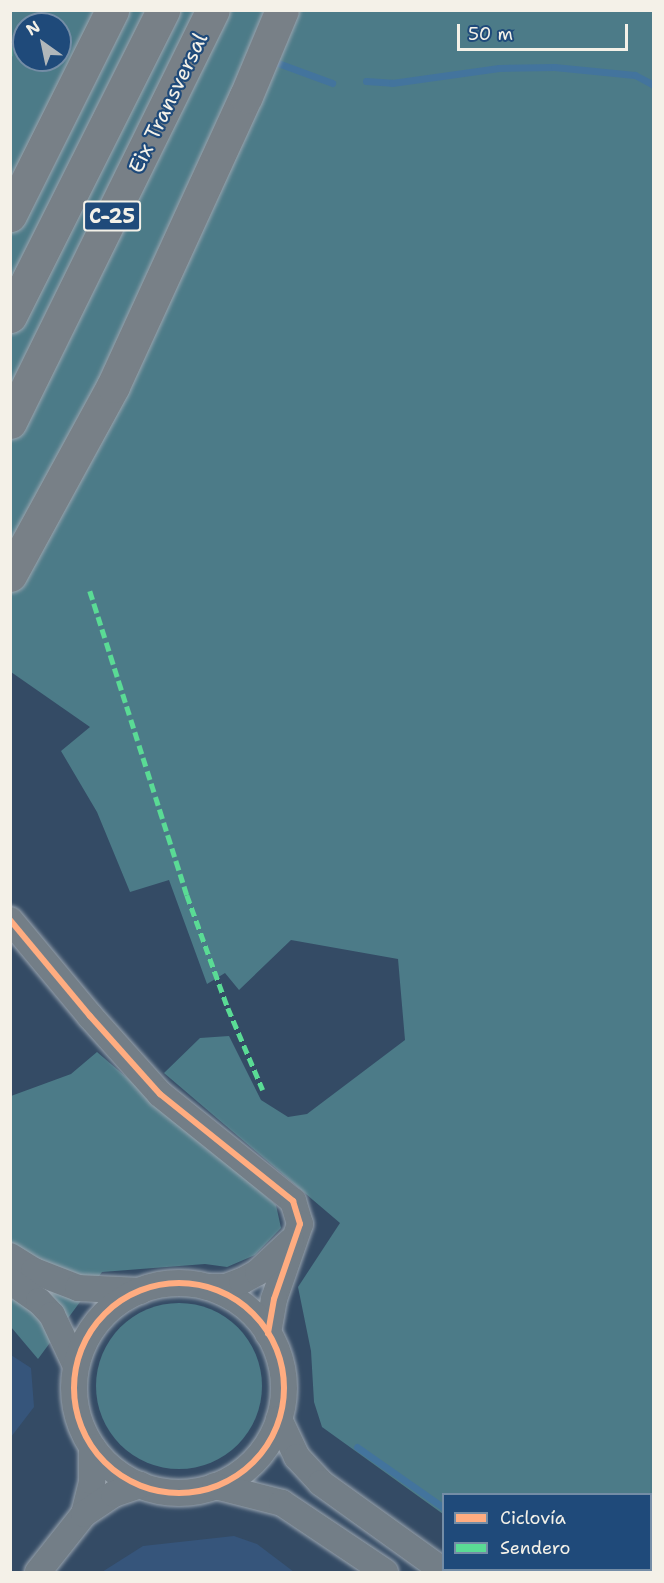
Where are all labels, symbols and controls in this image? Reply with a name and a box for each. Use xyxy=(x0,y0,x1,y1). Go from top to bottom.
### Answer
north arrow xyxy=(12,12,72,72)
scale bar xyxy=(460,12,631,50)
text: N xyxy=(22,16,44,40)
text: 50 m xyxy=(468,22,513,46)
street label: Eix Transversal xyxy=(123,29,213,177)
road number: C-25 xyxy=(82,199,142,233)
legend xyxy=(442,1493,652,1571)
text: Ciclovía xyxy=(500,1506,566,1530)
text: Sendero xyxy=(500,1536,570,1560)

